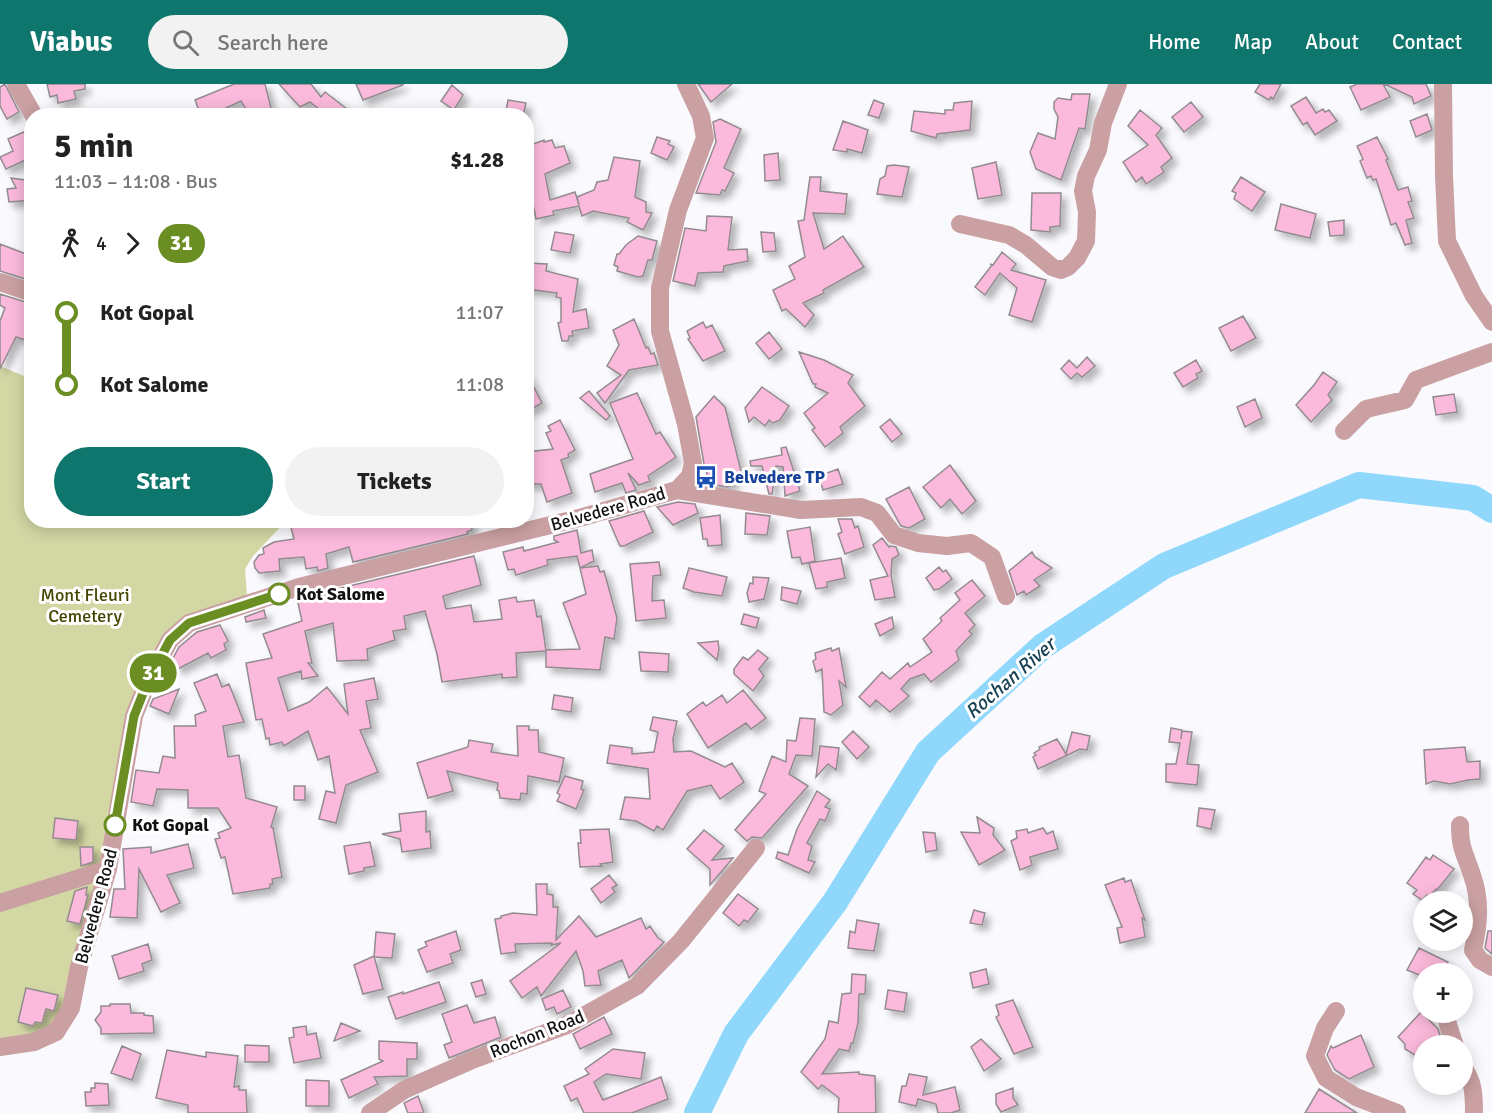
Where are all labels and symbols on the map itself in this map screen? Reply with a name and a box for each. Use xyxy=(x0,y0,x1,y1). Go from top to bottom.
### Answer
bus stop icon: Belvedere TP xyxy=(693,464,719,490)
place label: Belvedere TP xyxy=(724,466,825,488)
street label: Belvedere Road xyxy=(548,482,668,536)
marker: Kot Salome xyxy=(268,583,290,605)
place label: Kot Salome xyxy=(296,583,385,605)
park label: Mont Fleuri Cemetery xyxy=(40,584,130,627)
water label: Rochan River xyxy=(960,631,1063,724)
line badge: 31 xyxy=(126,654,180,692)
marker: Kot Gopal xyxy=(104,814,126,836)
place label: Kot Gopal xyxy=(132,814,209,836)
street label: Belvedere Road xyxy=(70,846,122,966)
street label: Rochon Road xyxy=(487,1005,587,1063)

